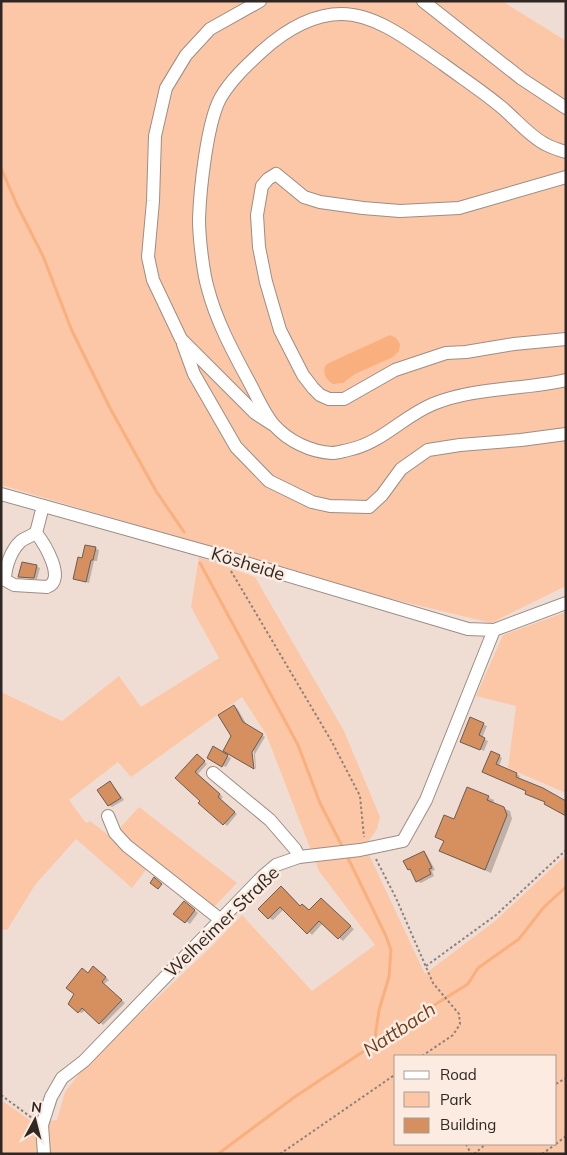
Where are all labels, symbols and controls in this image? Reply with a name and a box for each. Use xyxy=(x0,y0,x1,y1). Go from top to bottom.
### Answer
street label: Kösheide xyxy=(209,541,288,586)
street label: Welheimer Straße xyxy=(160,861,284,982)
water label: Nattbach xyxy=(358,997,440,1061)
legend xyxy=(394,1055,557,1145)
text: Road xyxy=(440,1065,477,1084)
text: Park xyxy=(440,1090,472,1109)
north arrow xyxy=(10,1095,60,1145)
text: N xyxy=(30,1098,43,1117)
text: Building xyxy=(440,1115,496,1134)

